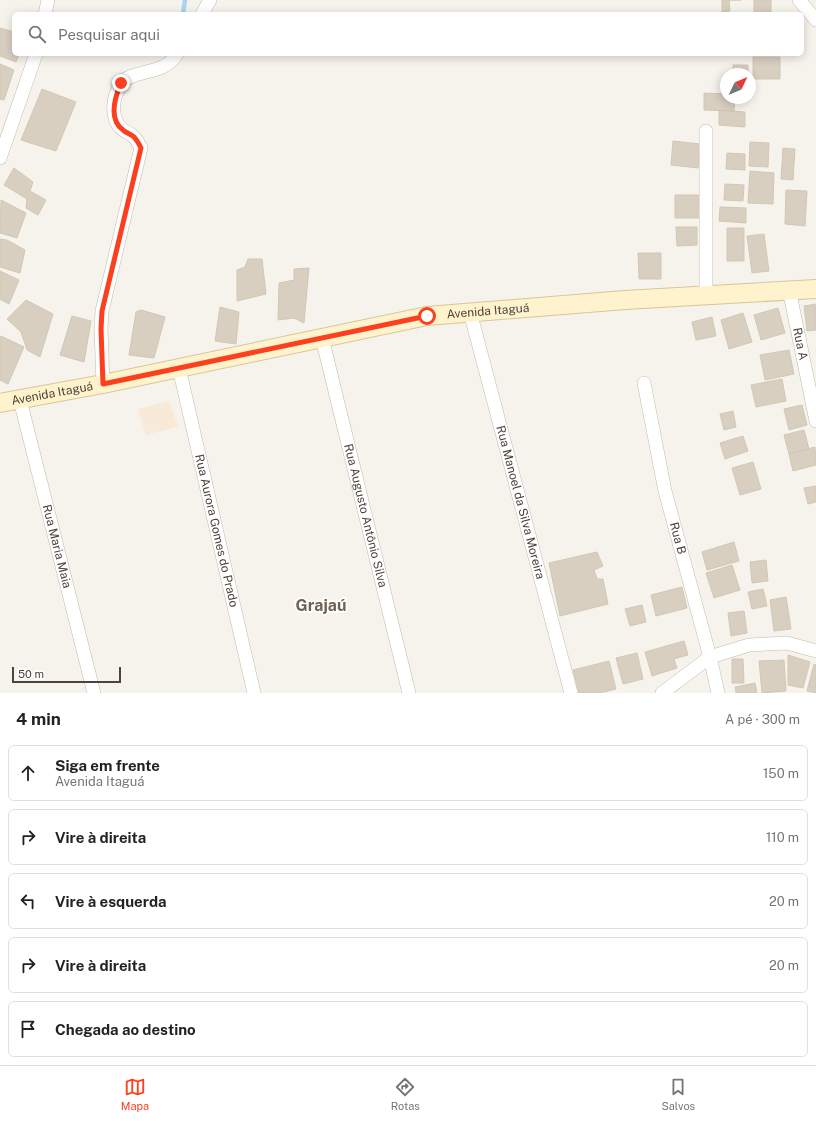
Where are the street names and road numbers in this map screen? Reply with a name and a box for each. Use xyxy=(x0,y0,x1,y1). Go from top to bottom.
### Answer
street label: Avenida Itaguá xyxy=(446,301,530,321)
street label: Rua A xyxy=(790,326,810,362)
street label: Avenida Itaguá xyxy=(10,379,94,408)
street label: Rua Manoel da Silva Moreira xyxy=(493,424,548,581)
street label: Rua Augusto Antônio Silva xyxy=(341,442,390,589)
street label: Rua Aurora Gomes do Prado xyxy=(192,453,241,609)
street label: Rua Maria Maia xyxy=(40,503,74,590)
street label: Rua B xyxy=(667,521,689,556)

